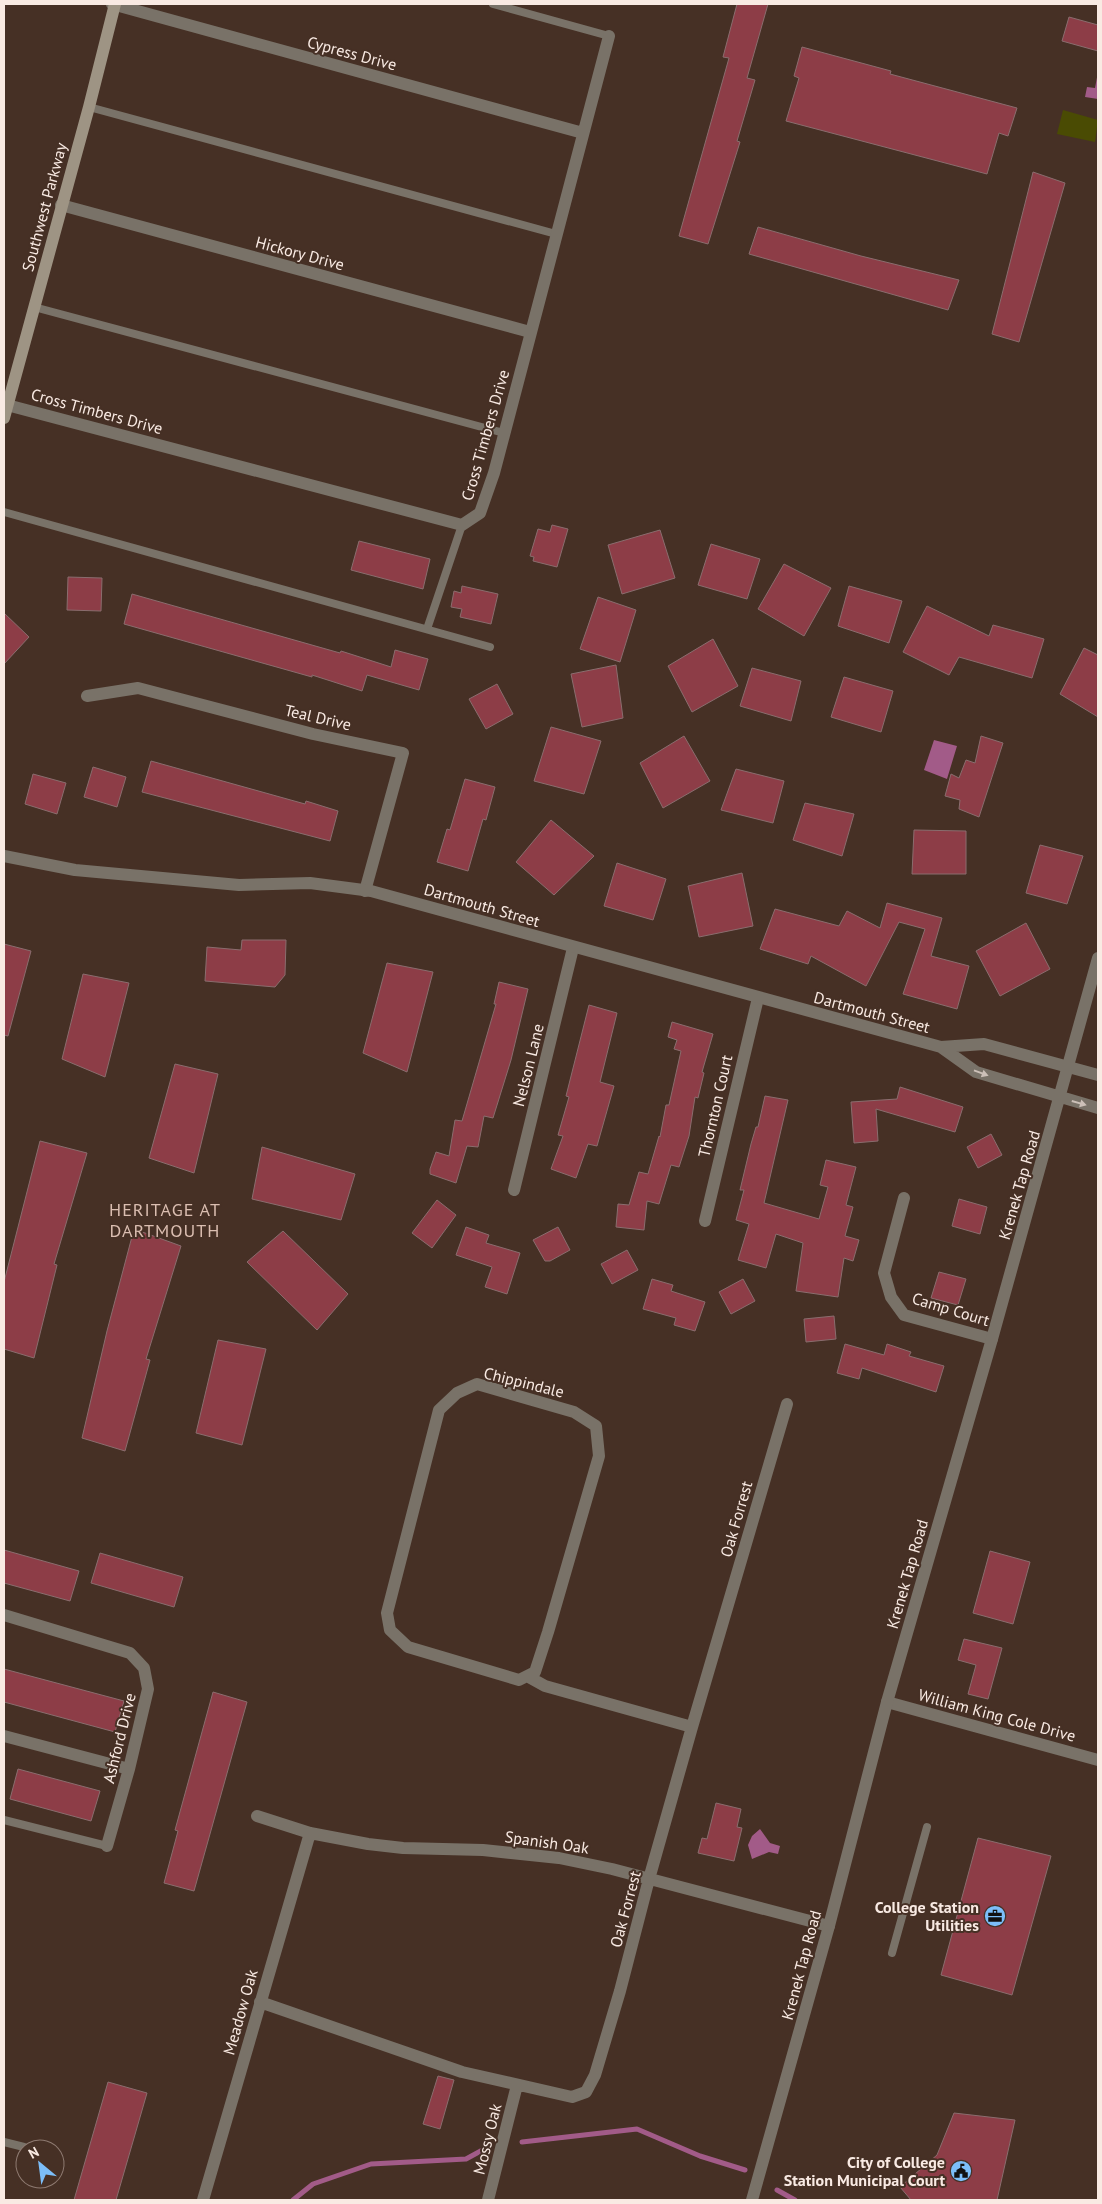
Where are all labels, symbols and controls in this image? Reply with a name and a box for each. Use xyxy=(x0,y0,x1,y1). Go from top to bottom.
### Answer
street label: Cypress Drive xyxy=(305,31,399,75)
street label: Southwest Parkway xyxy=(17,140,71,274)
street label: Hickory Drive xyxy=(254,232,346,274)
street label: Cross Timbers Drive xyxy=(457,367,513,503)
street label: Cross Timbers Drive xyxy=(29,384,165,438)
street label: Teal Drive xyxy=(283,700,353,734)
street label: Dartmouth Street xyxy=(422,879,543,931)
street label: Dartmouth Street xyxy=(812,987,933,1037)
street label: Nelson Lane xyxy=(508,1021,548,1109)
street label: Thornton Court xyxy=(694,1052,737,1159)
one-way arrow xyxy=(974,1069,989,1077)
one-way arrow xyxy=(1072,1099,1087,1107)
street label: Krenek Tap Road xyxy=(994,1128,1044,1242)
district label: HERITAGE AT DARTMOUTH xyxy=(109,1198,221,1242)
street label: Camp Court xyxy=(910,1288,993,1330)
street label: Chippindale xyxy=(482,1362,566,1402)
street label: Oak Forrest xyxy=(716,1478,757,1559)
street label: Krenek Tap Road xyxy=(882,1517,932,1631)
street label: William King Cole Drive xyxy=(916,1684,1078,1746)
street label: Ashford Drive xyxy=(98,1691,140,1785)
street label: Spanish Oak xyxy=(504,1826,591,1858)
street label: Oak Forrest xyxy=(605,1868,645,1949)
place label: College Station Utilities xyxy=(875,1897,979,1935)
office icon: College Station Utilities xyxy=(983,1904,1007,1928)
street label: Krenek Tap Road xyxy=(777,1908,825,2022)
street label: Meadow Oak xyxy=(218,1967,262,2057)
street label: Mossy Oak xyxy=(469,2101,506,2177)
north arrow xyxy=(15,2139,65,2189)
text: N xyxy=(25,2143,42,2163)
place label: City of College Station Municipal Court xyxy=(784,2152,945,2190)
public building icon: City of College Station Municipal Court xyxy=(949,2159,973,2183)

